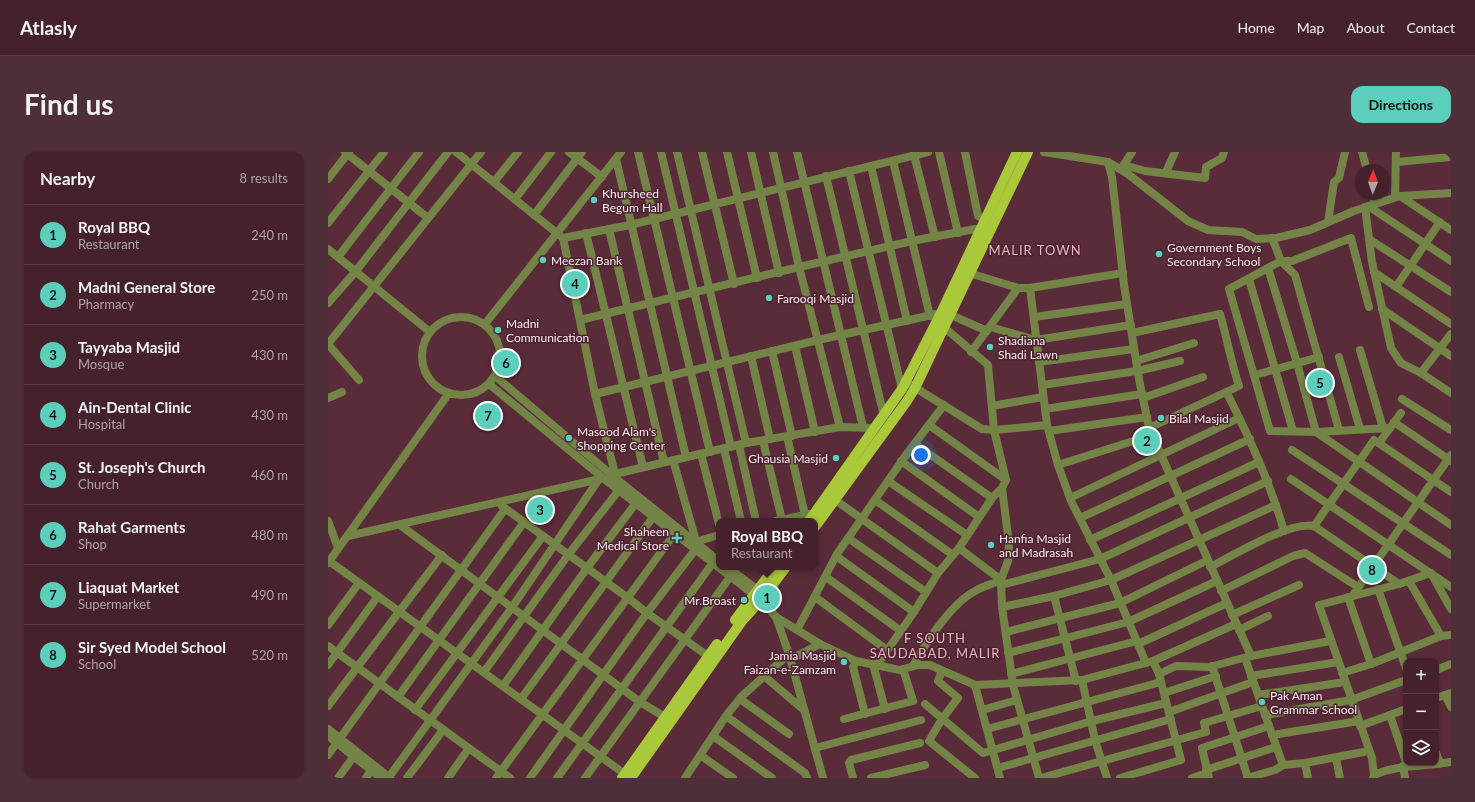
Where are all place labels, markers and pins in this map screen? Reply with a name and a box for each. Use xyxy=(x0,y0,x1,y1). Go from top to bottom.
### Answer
place label: Khursheed Begum Hall xyxy=(602,186,663,215)
marker: Khursheed Begum Hall xyxy=(589,195,599,205)
place label: Government Boys Secondary School xyxy=(1167,240,1262,269)
marker: Government Boys Secondary School xyxy=(1154,249,1164,259)
place label: Meezan Bank xyxy=(551,253,623,268)
marker: Meezan Bank xyxy=(538,255,548,265)
pin: 4 xyxy=(562,269,588,299)
place label: Farooqi Masjid xyxy=(777,291,854,306)
marker: Farooqi Masjid xyxy=(764,293,774,303)
place label: Madni Communication xyxy=(506,316,589,345)
marker: Madni Communication xyxy=(493,325,503,335)
place label: Shadiana Shadi Lawn xyxy=(998,333,1058,362)
marker: Shadiana Shadi Lawn xyxy=(985,342,995,352)
pin: 6 xyxy=(493,348,519,378)
pin: 5 xyxy=(1307,368,1333,398)
pin: 7 xyxy=(475,401,501,431)
place label: Bilal Masjid xyxy=(1169,411,1229,426)
marker: Bilal Masjid xyxy=(1156,413,1166,423)
place label: Masood Alam's Shopping Center xyxy=(577,424,666,453)
pin: 2 xyxy=(1134,426,1160,456)
marker: Masood Alam's Shopping Center xyxy=(564,433,574,443)
place label: Ghausia Masjid xyxy=(748,451,828,466)
marker: Ghausia Masjid xyxy=(831,453,841,463)
pin: 3 xyxy=(527,495,553,525)
place label: Shaheen Medical Store xyxy=(597,524,669,553)
place label: Hanfia Masjid and Madrasah xyxy=(999,531,1073,560)
marker: Shaheen Medical Store xyxy=(672,533,682,543)
marker: Hanfia Masjid and Madrasah xyxy=(986,540,996,550)
pin: 8 xyxy=(1359,555,1385,585)
pin: 1 xyxy=(754,583,780,613)
place label: Mr.Broast xyxy=(684,593,737,608)
marker: Mr.Broast xyxy=(739,595,749,605)
place label: Jamia Masjid Faizan-e-Zamzam xyxy=(744,648,836,677)
marker: Jamia Masjid Faizan-e-Zamzam xyxy=(839,657,849,667)
place label: Pak Aman Grammar School xyxy=(1270,688,1357,717)
marker: Pak Aman Grammar School xyxy=(1257,697,1267,707)

